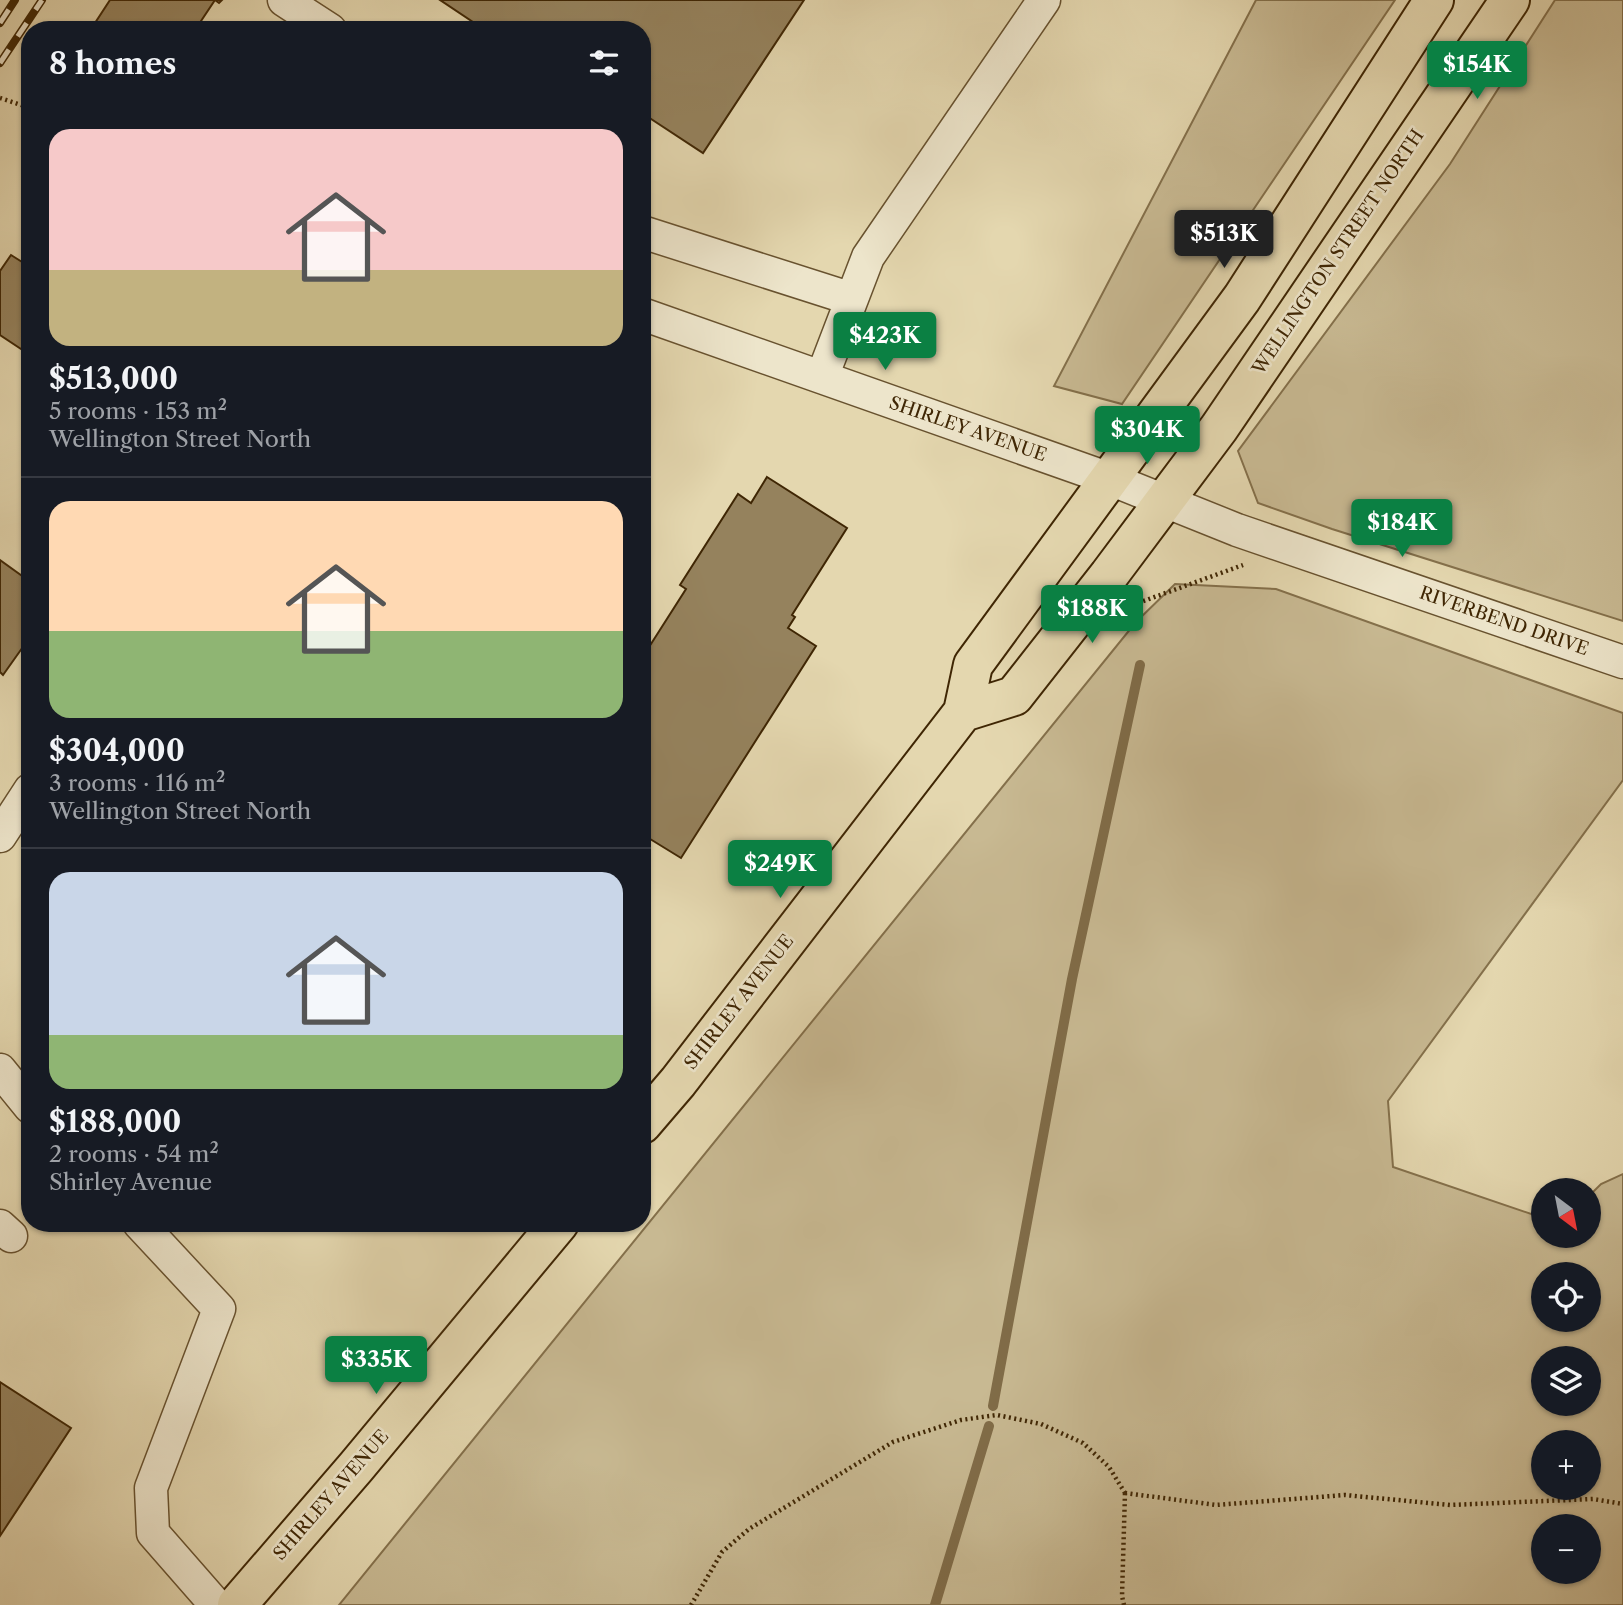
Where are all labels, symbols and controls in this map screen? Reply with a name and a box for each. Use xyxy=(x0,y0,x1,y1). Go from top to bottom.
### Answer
pin: $154K xyxy=(1428,42,1526,101)
icon: filters xyxy=(585,44,623,82)
text: 8 homes xyxy=(49,45,176,82)
text: $154K xyxy=(1443,50,1511,78)
street label: WELLINGTON STREET NORTH xyxy=(1247,125,1428,380)
icon: home xyxy=(273,174,399,300)
pin: $513K xyxy=(1175,210,1273,270)
text: $513K xyxy=(1190,219,1258,247)
pin: $423K xyxy=(836,312,934,372)
text: $423K xyxy=(849,321,921,349)
text: $513,000 xyxy=(49,360,178,397)
street label: SHIRLEY AVENUE xyxy=(886,392,1050,466)
text: 5 rooms · 153 m² xyxy=(49,397,227,425)
pin: $304K xyxy=(1098,406,1196,466)
text: $304K xyxy=(1111,415,1183,443)
text: Wellington Street North xyxy=(49,425,311,453)
pin: $184K xyxy=(1353,500,1451,559)
text: $184K xyxy=(1367,508,1437,536)
icon: home xyxy=(273,546,399,672)
street label: RIVERBEND DRIVE xyxy=(1417,582,1591,660)
pin: $188K xyxy=(1043,586,1141,645)
text: $188K xyxy=(1057,594,1127,622)
text: $304,000 xyxy=(49,732,185,769)
text: 3 rooms · 116 m² xyxy=(49,769,225,797)
text: Wellington Street North xyxy=(49,797,311,825)
pin: $249K xyxy=(731,841,829,900)
text: $249K xyxy=(744,849,816,877)
icon: home xyxy=(273,917,399,1043)
street label: SHIRLEY AVENUE xyxy=(680,930,798,1074)
text: $188,000 xyxy=(49,1103,181,1140)
text: 2 rooms · 54 m² xyxy=(49,1140,219,1168)
text: Shirley Avenue xyxy=(49,1168,212,1196)
north arrow xyxy=(1531,1178,1601,1248)
map controls xyxy=(1531,1178,1601,1584)
button: locate xyxy=(1531,1262,1601,1332)
pin: $335K xyxy=(327,1336,425,1396)
text: $335K xyxy=(341,1345,411,1373)
button: layers xyxy=(1531,1346,1601,1416)
street label: SHIRLEY AVENUE xyxy=(269,1426,393,1564)
button: + xyxy=(1531,1430,1601,1500)
button: − xyxy=(1531,1514,1601,1584)

